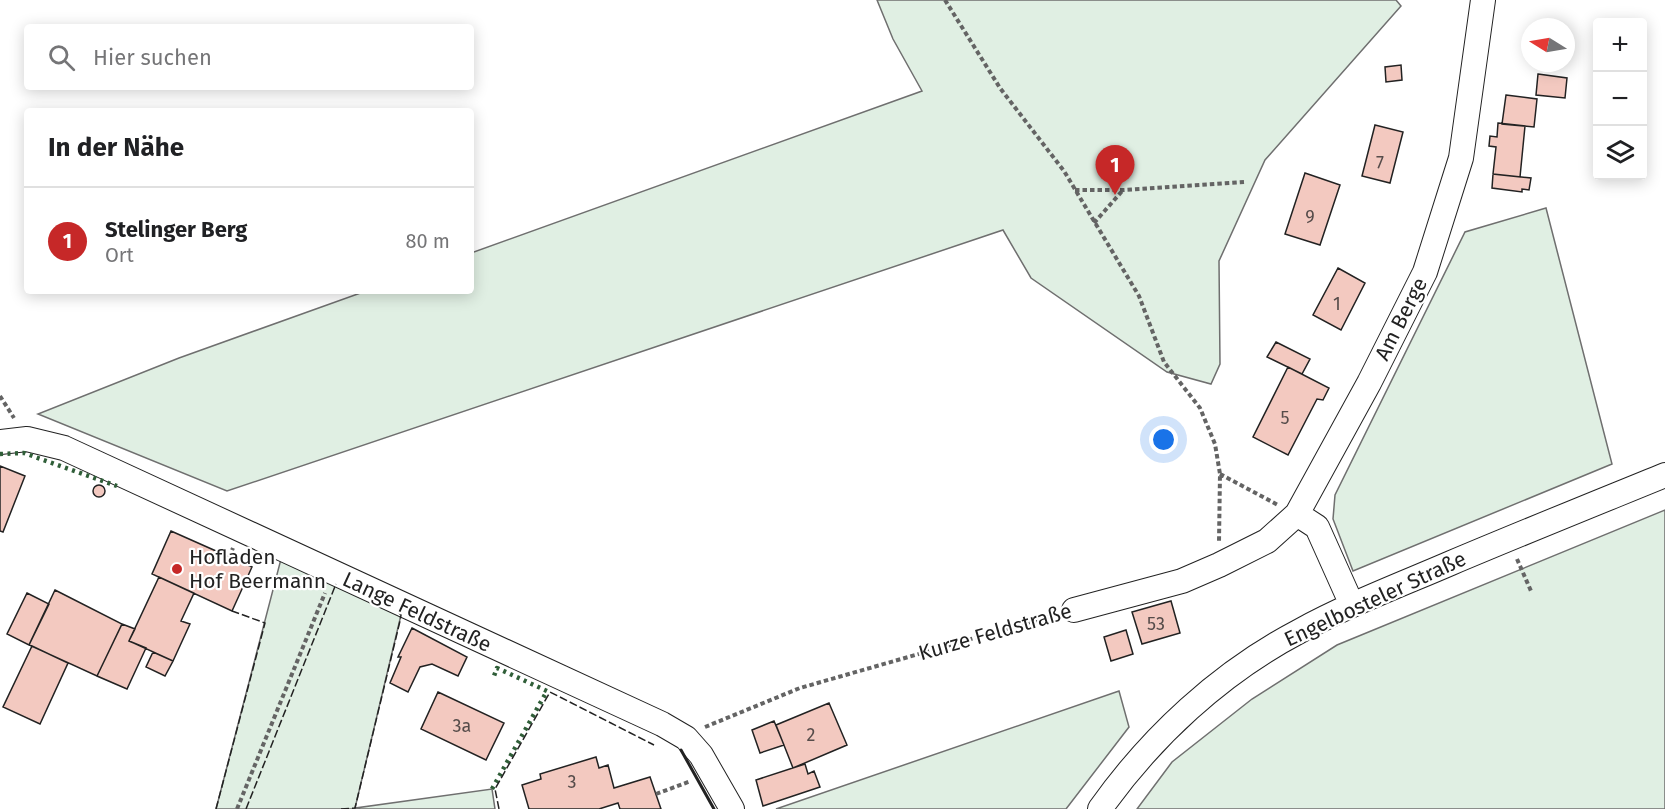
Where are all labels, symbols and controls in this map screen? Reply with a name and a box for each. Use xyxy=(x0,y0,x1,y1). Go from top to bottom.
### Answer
north arrow xyxy=(1521,18,1575,72)
map controls xyxy=(1593,18,1647,180)
button: + xyxy=(1593,18,1647,72)
search box xyxy=(24,24,474,90)
icon: search xyxy=(45,41,78,74)
text: Hier suchen xyxy=(93,44,212,71)
button: − xyxy=(1593,72,1647,126)
button: layers xyxy=(1593,126,1647,180)
text: In der Nähe xyxy=(48,132,184,163)
pin: 1 xyxy=(1096,146,1134,195)
house number: 7 xyxy=(1376,152,1384,174)
house number: 9 xyxy=(1305,206,1315,228)
text: Stelinger Berg xyxy=(105,216,247,243)
text: 1 xyxy=(63,229,72,253)
text: 80 m xyxy=(405,229,450,253)
text: Ort xyxy=(105,243,134,267)
street label: Am Berge xyxy=(1369,273,1433,365)
house number: 1 xyxy=(1333,293,1341,315)
house number: 5 xyxy=(1280,407,1290,429)
your location xyxy=(1149,425,1178,454)
place label: Hofladen Hof Beermann xyxy=(189,544,326,594)
street label: Engelbosteler Straße xyxy=(1280,545,1470,653)
marker: Hofladen Hof Beermann xyxy=(170,562,184,576)
street label: Lange Feldstraße xyxy=(338,566,496,658)
street label: Kurze Feldstraße xyxy=(915,598,1075,666)
house number: 53 xyxy=(1147,613,1165,635)
house number: 3a xyxy=(453,715,471,737)
house number: 2 xyxy=(807,724,816,746)
house number: 3 xyxy=(568,771,576,793)

